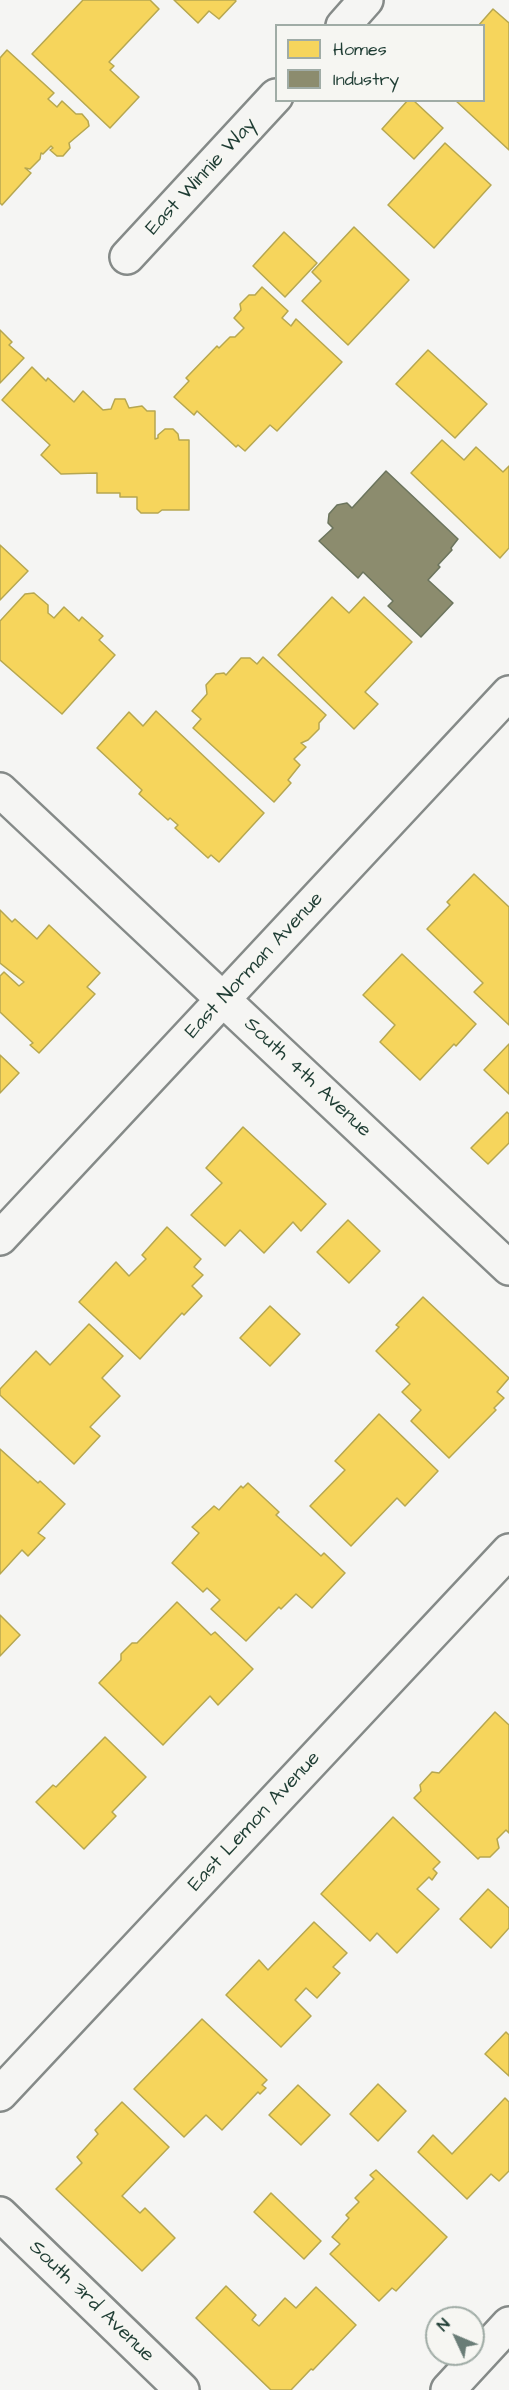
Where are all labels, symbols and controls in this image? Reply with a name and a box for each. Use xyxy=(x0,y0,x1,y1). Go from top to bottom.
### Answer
legend xyxy=(275,24,485,102)
text: Homes xyxy=(333,37,387,62)
text: Industry xyxy=(333,67,399,92)
street label: East Winnie Way xyxy=(141,113,263,241)
street label: East Norman Avenue xyxy=(181,888,329,1044)
street label: South 4th Avenue xyxy=(239,1013,375,1143)
street label: East Lemon Avenue xyxy=(184,1747,326,1897)
street label: South 3rd Avenue xyxy=(23,2236,159,2368)
north arrow xyxy=(425,2306,485,2366)
text: N xyxy=(432,2314,455,2336)

